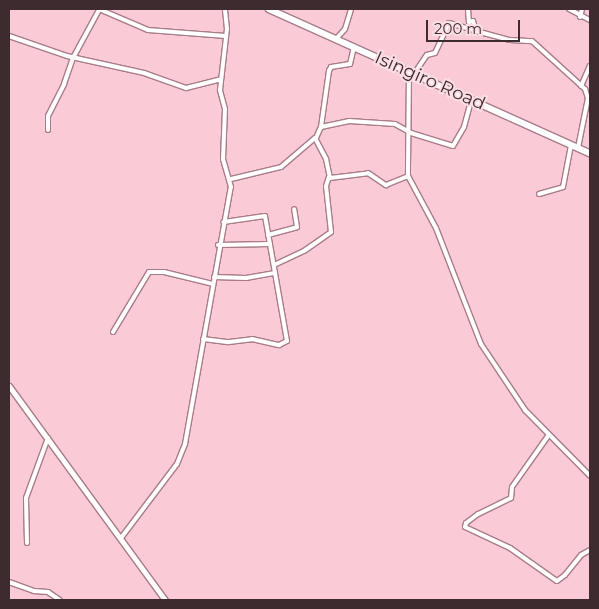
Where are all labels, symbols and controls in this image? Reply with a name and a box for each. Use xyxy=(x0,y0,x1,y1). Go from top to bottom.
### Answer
scale bar xyxy=(429,10,523,42)
text: 200 m xyxy=(434,19,482,38)
street label: Isingiro Road xyxy=(372,47,488,115)

